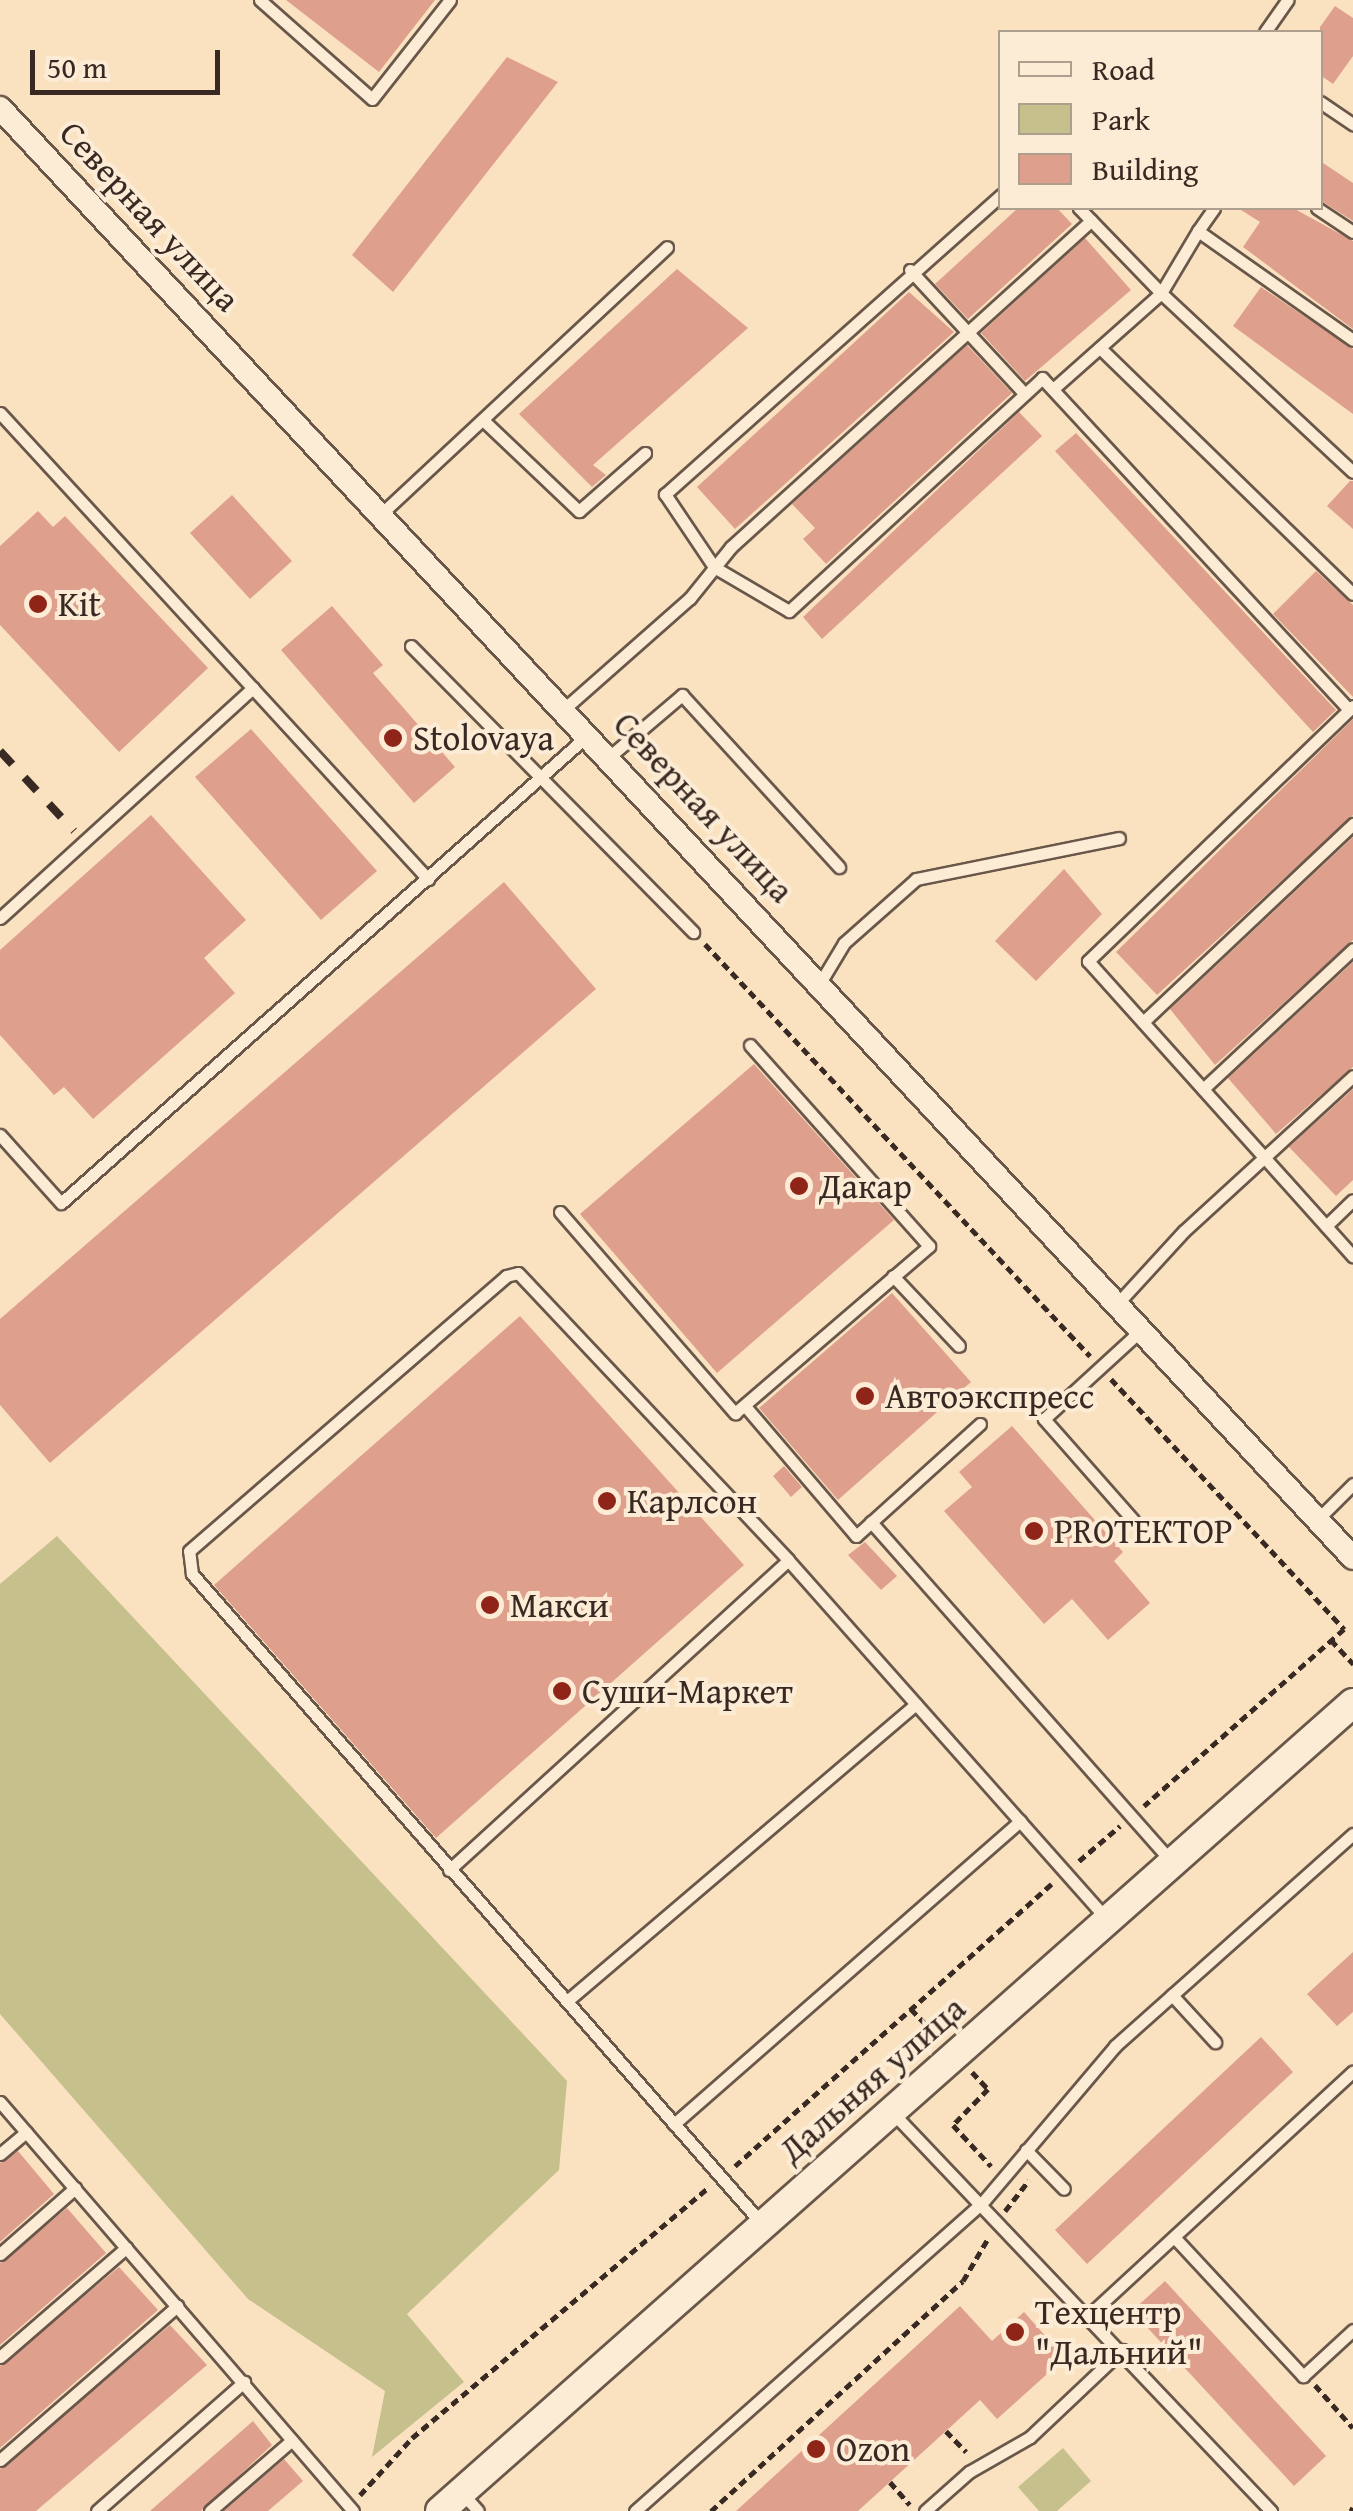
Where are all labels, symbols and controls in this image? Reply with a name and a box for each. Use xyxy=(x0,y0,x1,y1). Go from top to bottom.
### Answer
scale bar xyxy=(35,30,225,92)
legend xyxy=(998,30,1323,210)
text: 50 m xyxy=(47,45,107,89)
text: Road xyxy=(1092,47,1155,91)
text: Park xyxy=(1092,97,1150,141)
street label: Северная улица xyxy=(51,112,249,320)
text: Building xyxy=(1092,147,1198,191)
place label: Kit xyxy=(58,583,101,625)
marker: Kit xyxy=(27,593,49,615)
street label: Северная улица xyxy=(605,703,803,911)
place label: Stolovaya xyxy=(413,717,554,759)
marker: Stolovaya xyxy=(382,727,404,749)
place label: Дакар xyxy=(819,1165,912,1207)
marker: Дакар xyxy=(788,1175,810,1197)
place label: Автоэкспресс xyxy=(885,1375,1094,1417)
marker: Автоэкспресс xyxy=(854,1385,876,1407)
place label: Карлсон xyxy=(627,1480,757,1522)
marker: Карлсон xyxy=(596,1490,618,1512)
place label: PROТЕКТОР xyxy=(1054,1510,1233,1552)
marker: PROТЕКТОР xyxy=(1023,1520,1045,1542)
place label: Макси xyxy=(510,1584,609,1626)
marker: Макси xyxy=(479,1594,501,1616)
place label: Суши-Маркет xyxy=(582,1670,793,1712)
marker: Суши-Маркет xyxy=(551,1680,573,1702)
street label: Дальняя улица xyxy=(770,1987,974,2171)
place label: Техцентр "Дальний" xyxy=(1035,2291,1203,2373)
marker: Техцентр "Дальний" xyxy=(1004,2321,1026,2343)
place label: Ozon xyxy=(836,2428,910,2470)
marker: Ozon xyxy=(805,2438,827,2460)

